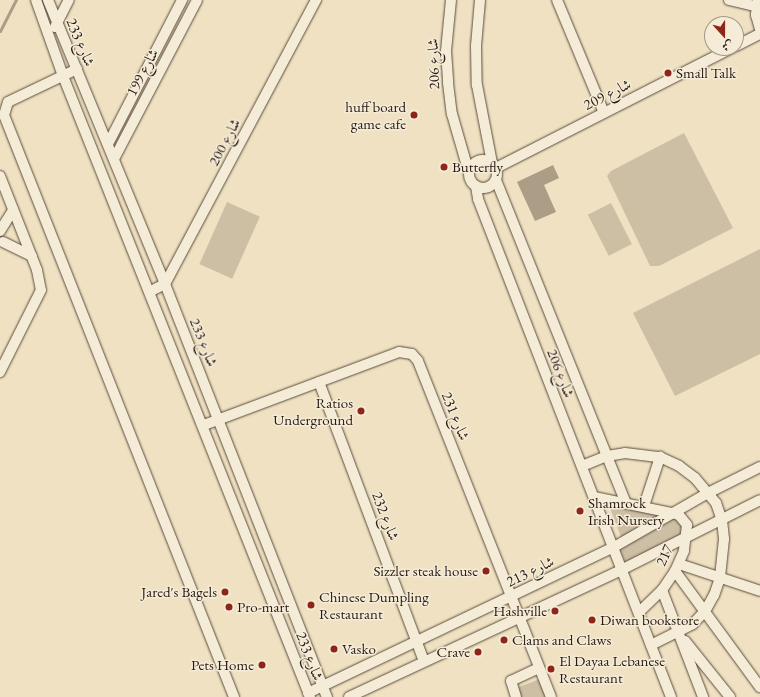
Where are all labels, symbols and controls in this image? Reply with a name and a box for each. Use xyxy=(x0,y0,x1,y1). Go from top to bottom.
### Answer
street label: شارع 233 xyxy=(63,15,99,69)
north arrow xyxy=(704,16,744,56)
street label: شارع 206 xyxy=(423,38,443,90)
text: ش xyxy=(720,38,736,55)
street label: شارع 199 xyxy=(122,45,162,99)
place label: Small Talk xyxy=(676,64,736,82)
marker: Small Talk xyxy=(663,68,673,78)
street label: شارع 209 xyxy=(580,74,634,114)
place label: huff board game cafe xyxy=(345,97,406,132)
marker: huff board game cafe xyxy=(409,110,419,120)
street label: شارع 200 xyxy=(204,115,244,169)
place label: Butterfly xyxy=(452,158,503,176)
marker: Butterfly xyxy=(439,162,449,172)
street label: شارع 233 xyxy=(186,315,222,369)
street label: شارع 206 xyxy=(544,346,578,400)
street label: شارع 231 xyxy=(438,389,474,443)
place label: Ratios Underground xyxy=(273,393,353,428)
marker: Ratios Underground xyxy=(356,406,366,416)
street label: شارع 232 xyxy=(369,489,403,543)
place label: Shamrock Irish Nursery xyxy=(588,493,664,528)
marker: Shamrock Irish Nursery xyxy=(575,506,585,516)
street label: 217 xyxy=(651,541,677,569)
street label: شارع 213 xyxy=(503,552,557,590)
place label: Sizzler steak house xyxy=(373,562,478,580)
marker: Sizzler steak house xyxy=(481,566,491,576)
place label: Jared's Bagels xyxy=(141,583,217,601)
marker: Jared's Bagels xyxy=(220,587,230,597)
place label: Chinese Dumpling Restaurant xyxy=(319,587,429,622)
place label: Pro-mart xyxy=(237,598,289,616)
marker: Chinese Dumpling Restaurant xyxy=(306,600,316,610)
marker: Pro-mart xyxy=(224,602,234,612)
place label: Hashville xyxy=(493,602,547,620)
marker: Hashville xyxy=(550,606,560,616)
place label: Diwan bookstore xyxy=(600,611,699,629)
marker: Diwan bookstore xyxy=(587,615,597,625)
street label: شارع 233 xyxy=(293,629,327,683)
place label: Clams and Claws xyxy=(512,631,611,649)
marker: Clams and Claws xyxy=(499,635,509,645)
place label: Vasko xyxy=(342,640,376,658)
place label: Crave xyxy=(437,643,470,661)
marker: Vasko xyxy=(329,644,339,654)
marker: Crave xyxy=(473,647,483,657)
place label: El Dayaa Lebanese Restaurant xyxy=(559,651,665,686)
place label: Pets Home xyxy=(191,656,254,674)
marker: Pets Home xyxy=(257,660,267,670)
marker: El Dayaa Lebanese Restaurant xyxy=(546,664,556,674)

